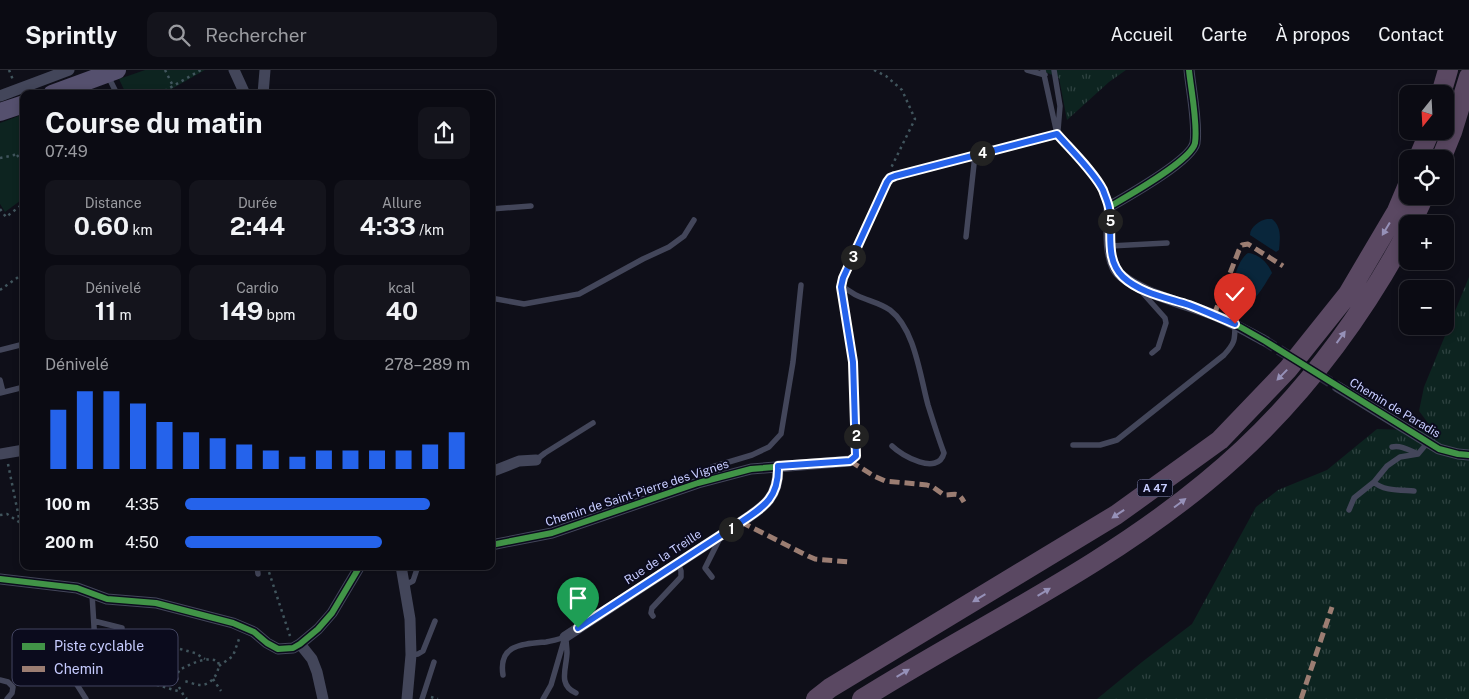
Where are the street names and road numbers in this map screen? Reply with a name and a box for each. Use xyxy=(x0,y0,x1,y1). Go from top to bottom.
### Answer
street label: Chemin de Paradis xyxy=(1347,375,1443,441)
street label: Chemin de Saint-Pierre des Vignes xyxy=(543,457,731,529)
road number: A 47 xyxy=(1138,479,1172,496)
street label: Rue de la Treille xyxy=(622,527,704,587)

